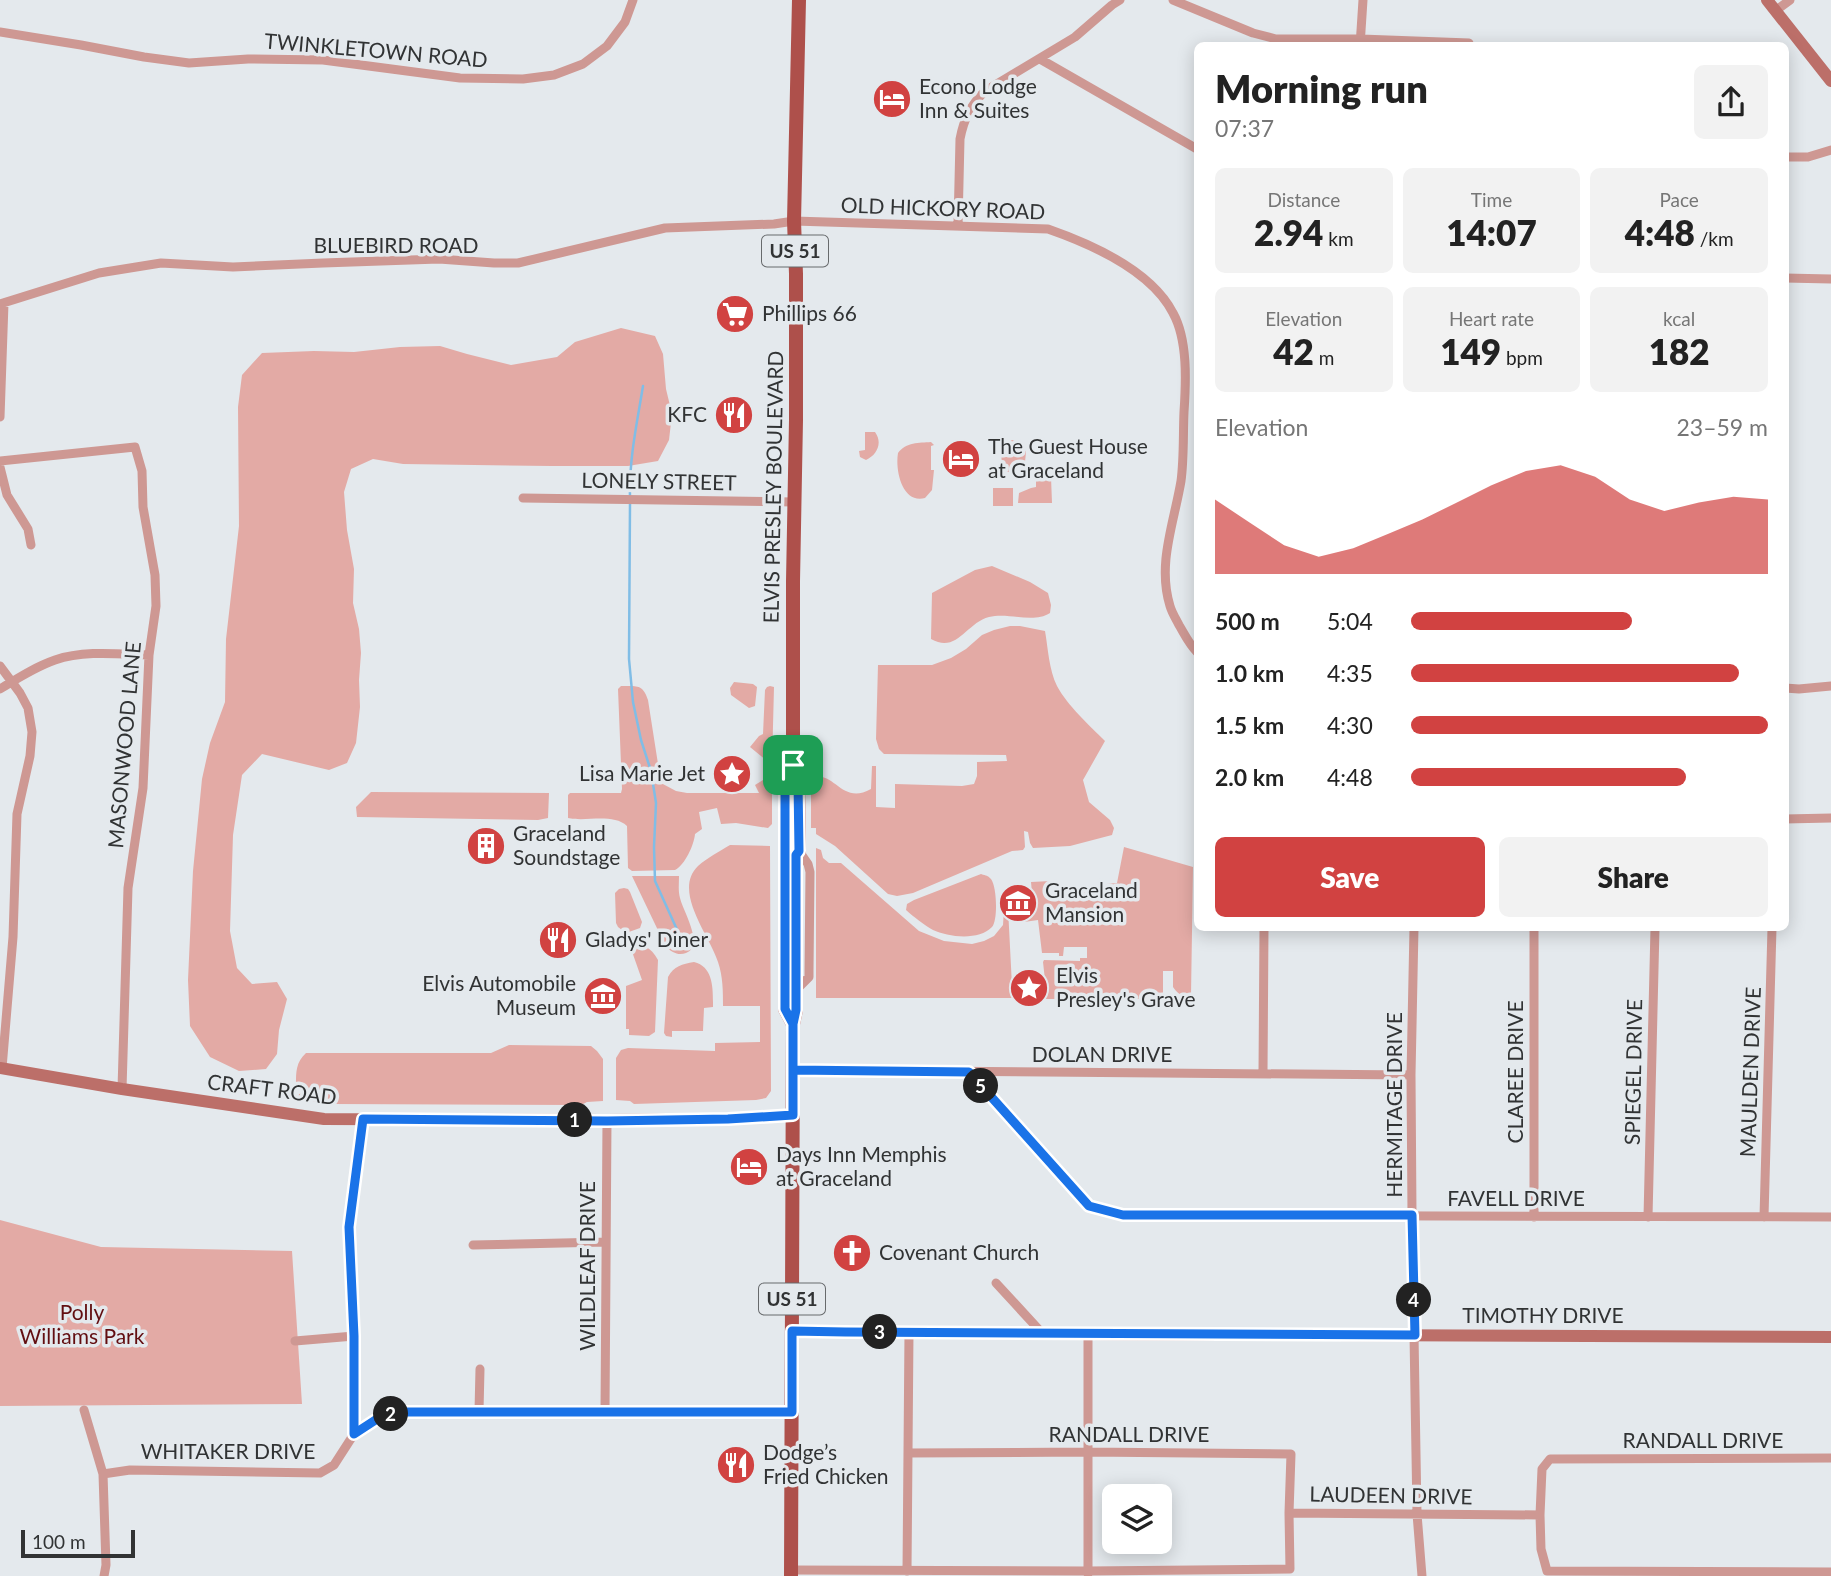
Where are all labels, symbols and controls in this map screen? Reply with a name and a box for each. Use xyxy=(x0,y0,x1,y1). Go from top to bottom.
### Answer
street label: TWINKLETOWN ROAD xyxy=(263,27,489,72)
text: Morning run xyxy=(1215,65,1428,111)
button: share xyxy=(1694,65,1768,139)
place label: Econo Lodge Inn & Suites xyxy=(919,73,1037,122)
hotel icon: Econo Lodge Inn & Suites xyxy=(871,78,913,120)
text: 07:37 xyxy=(1215,114,1274,142)
text: Distance xyxy=(1267,188,1340,211)
text: Time xyxy=(1471,188,1512,211)
text: Pace xyxy=(1659,188,1699,211)
street label: OLD HICKORY ROAD xyxy=(840,191,1046,224)
text: 2.94 xyxy=(1254,211,1323,253)
text: 14:07 xyxy=(1446,211,1537,253)
text: 4:48 xyxy=(1625,211,1695,253)
text: km xyxy=(1323,227,1354,250)
text: /km xyxy=(1695,227,1734,250)
street label: BLUEBIRD ROAD xyxy=(314,232,478,257)
road number: US 51 xyxy=(762,235,828,266)
supermarket icon: Phillips 66 xyxy=(714,293,756,335)
place label: Phillips 66 xyxy=(762,300,857,325)
text: Elevation xyxy=(1265,307,1342,330)
text: Heart rate xyxy=(1449,307,1534,330)
text: kcal xyxy=(1663,307,1695,330)
text: 42 xyxy=(1273,330,1314,372)
text: 149 xyxy=(1440,330,1501,372)
text: 182 xyxy=(1649,330,1710,372)
text: m xyxy=(1314,346,1334,369)
text: bpm xyxy=(1501,346,1543,369)
street label: ELVIS PRESLEY BOULEVARD xyxy=(758,350,787,624)
restaurant icon: KFC xyxy=(713,394,755,436)
place label: KFC xyxy=(667,401,707,426)
text: Elevation xyxy=(1215,413,1308,441)
text: 23–59 m xyxy=(1676,413,1768,441)
place label: The Guest House at Graceland xyxy=(988,433,1148,482)
hotel icon: The Guest House at Graceland xyxy=(940,438,982,480)
street label: LONELY STREET xyxy=(581,467,737,494)
text: 500 m xyxy=(1215,607,1280,635)
text: 5:04 xyxy=(1327,607,1373,635)
street label: MASONWOOD LANE xyxy=(102,640,145,849)
text: 1.0 km xyxy=(1215,659,1284,687)
text: 4:35 xyxy=(1327,659,1373,687)
text: 1.5 km xyxy=(1215,711,1284,739)
text: 4:30 xyxy=(1327,711,1373,739)
pin xyxy=(763,735,823,795)
icon: arrive xyxy=(774,746,812,784)
place icon: Lisa Marie Jet xyxy=(711,753,753,795)
place label: Lisa Marie Jet xyxy=(579,760,705,785)
text: 2.0 km xyxy=(1215,763,1284,791)
text: 4:48 xyxy=(1327,763,1373,791)
place label: Graceland Soundstage xyxy=(513,820,620,869)
building icon: Graceland Soundstage xyxy=(465,825,507,867)
button: Save xyxy=(1215,837,1485,917)
button: Share xyxy=(1499,837,1768,917)
place label: Graceland Mansion xyxy=(1045,877,1138,926)
museum icon: Graceland Mansion xyxy=(997,882,1039,924)
restaurant icon: Gladys' Diner xyxy=(537,919,579,961)
place label: Gladys' Diner xyxy=(585,926,708,951)
place label: Elvis Presley's Grave xyxy=(1056,962,1195,1011)
place icon: Elvis Presley's Grave xyxy=(1008,967,1050,1009)
place label: Elvis Automobile Museum xyxy=(422,970,576,1019)
museum icon: Elvis Automobile Museum xyxy=(582,975,624,1017)
street label: MAULDEN DRIVE xyxy=(1734,986,1765,1158)
street label: SPIEGEL DRIVE xyxy=(1619,999,1646,1145)
street label: CLAREE DRIVE xyxy=(1502,1000,1527,1144)
street label: HERMITAGE DRIVE xyxy=(1381,1012,1406,1198)
street label: DOLAN DRIVE xyxy=(1032,1041,1172,1066)
street label: CRAFT ROAD xyxy=(206,1068,338,1109)
pin: 5 xyxy=(964,1068,998,1104)
text: 5 xyxy=(975,1074,986,1097)
pin: 1 xyxy=(558,1102,592,1138)
text: 1 xyxy=(569,1108,580,1131)
place label: Days Inn Memphis at Graceland xyxy=(776,1141,947,1190)
hotel icon: Days Inn Memphis at Graceland xyxy=(728,1146,770,1188)
street label: WILDLEAF DRIVE xyxy=(574,1181,599,1351)
street label: FAVELL DRIVE xyxy=(1447,1185,1585,1210)
church icon: Covenant Church xyxy=(831,1232,873,1274)
place label: Covenant Church xyxy=(879,1239,1039,1264)
pin: 4 xyxy=(1396,1282,1432,1318)
road number: US 51 xyxy=(759,1284,825,1315)
text: 4 xyxy=(1408,1288,1419,1311)
park label: Polly Williams Park xyxy=(20,1299,145,1348)
street label: TIMOTHY DRIVE xyxy=(1462,1302,1624,1327)
pin: 3 xyxy=(862,1314,898,1350)
text: 3 xyxy=(874,1320,885,1343)
pin: 2 xyxy=(374,1396,408,1432)
text: 2 xyxy=(385,1402,396,1425)
street label: RANDALL DRIVE xyxy=(1049,1421,1209,1446)
street label: RANDALL DRIVE xyxy=(1623,1427,1783,1452)
street label: WHITAKER DRIVE xyxy=(141,1438,315,1463)
place label: Dodge’s Fried Chicken xyxy=(763,1439,889,1488)
restaurant icon: Dodge’s Fried Chicken xyxy=(715,1444,757,1486)
street label: LAUDEEN DRIVE xyxy=(1309,1481,1473,1508)
map controls xyxy=(1102,1484,1172,1554)
button: layers xyxy=(1102,1484,1172,1554)
scale bar xyxy=(21,1527,135,1559)
text: 100 m xyxy=(32,1530,86,1553)

